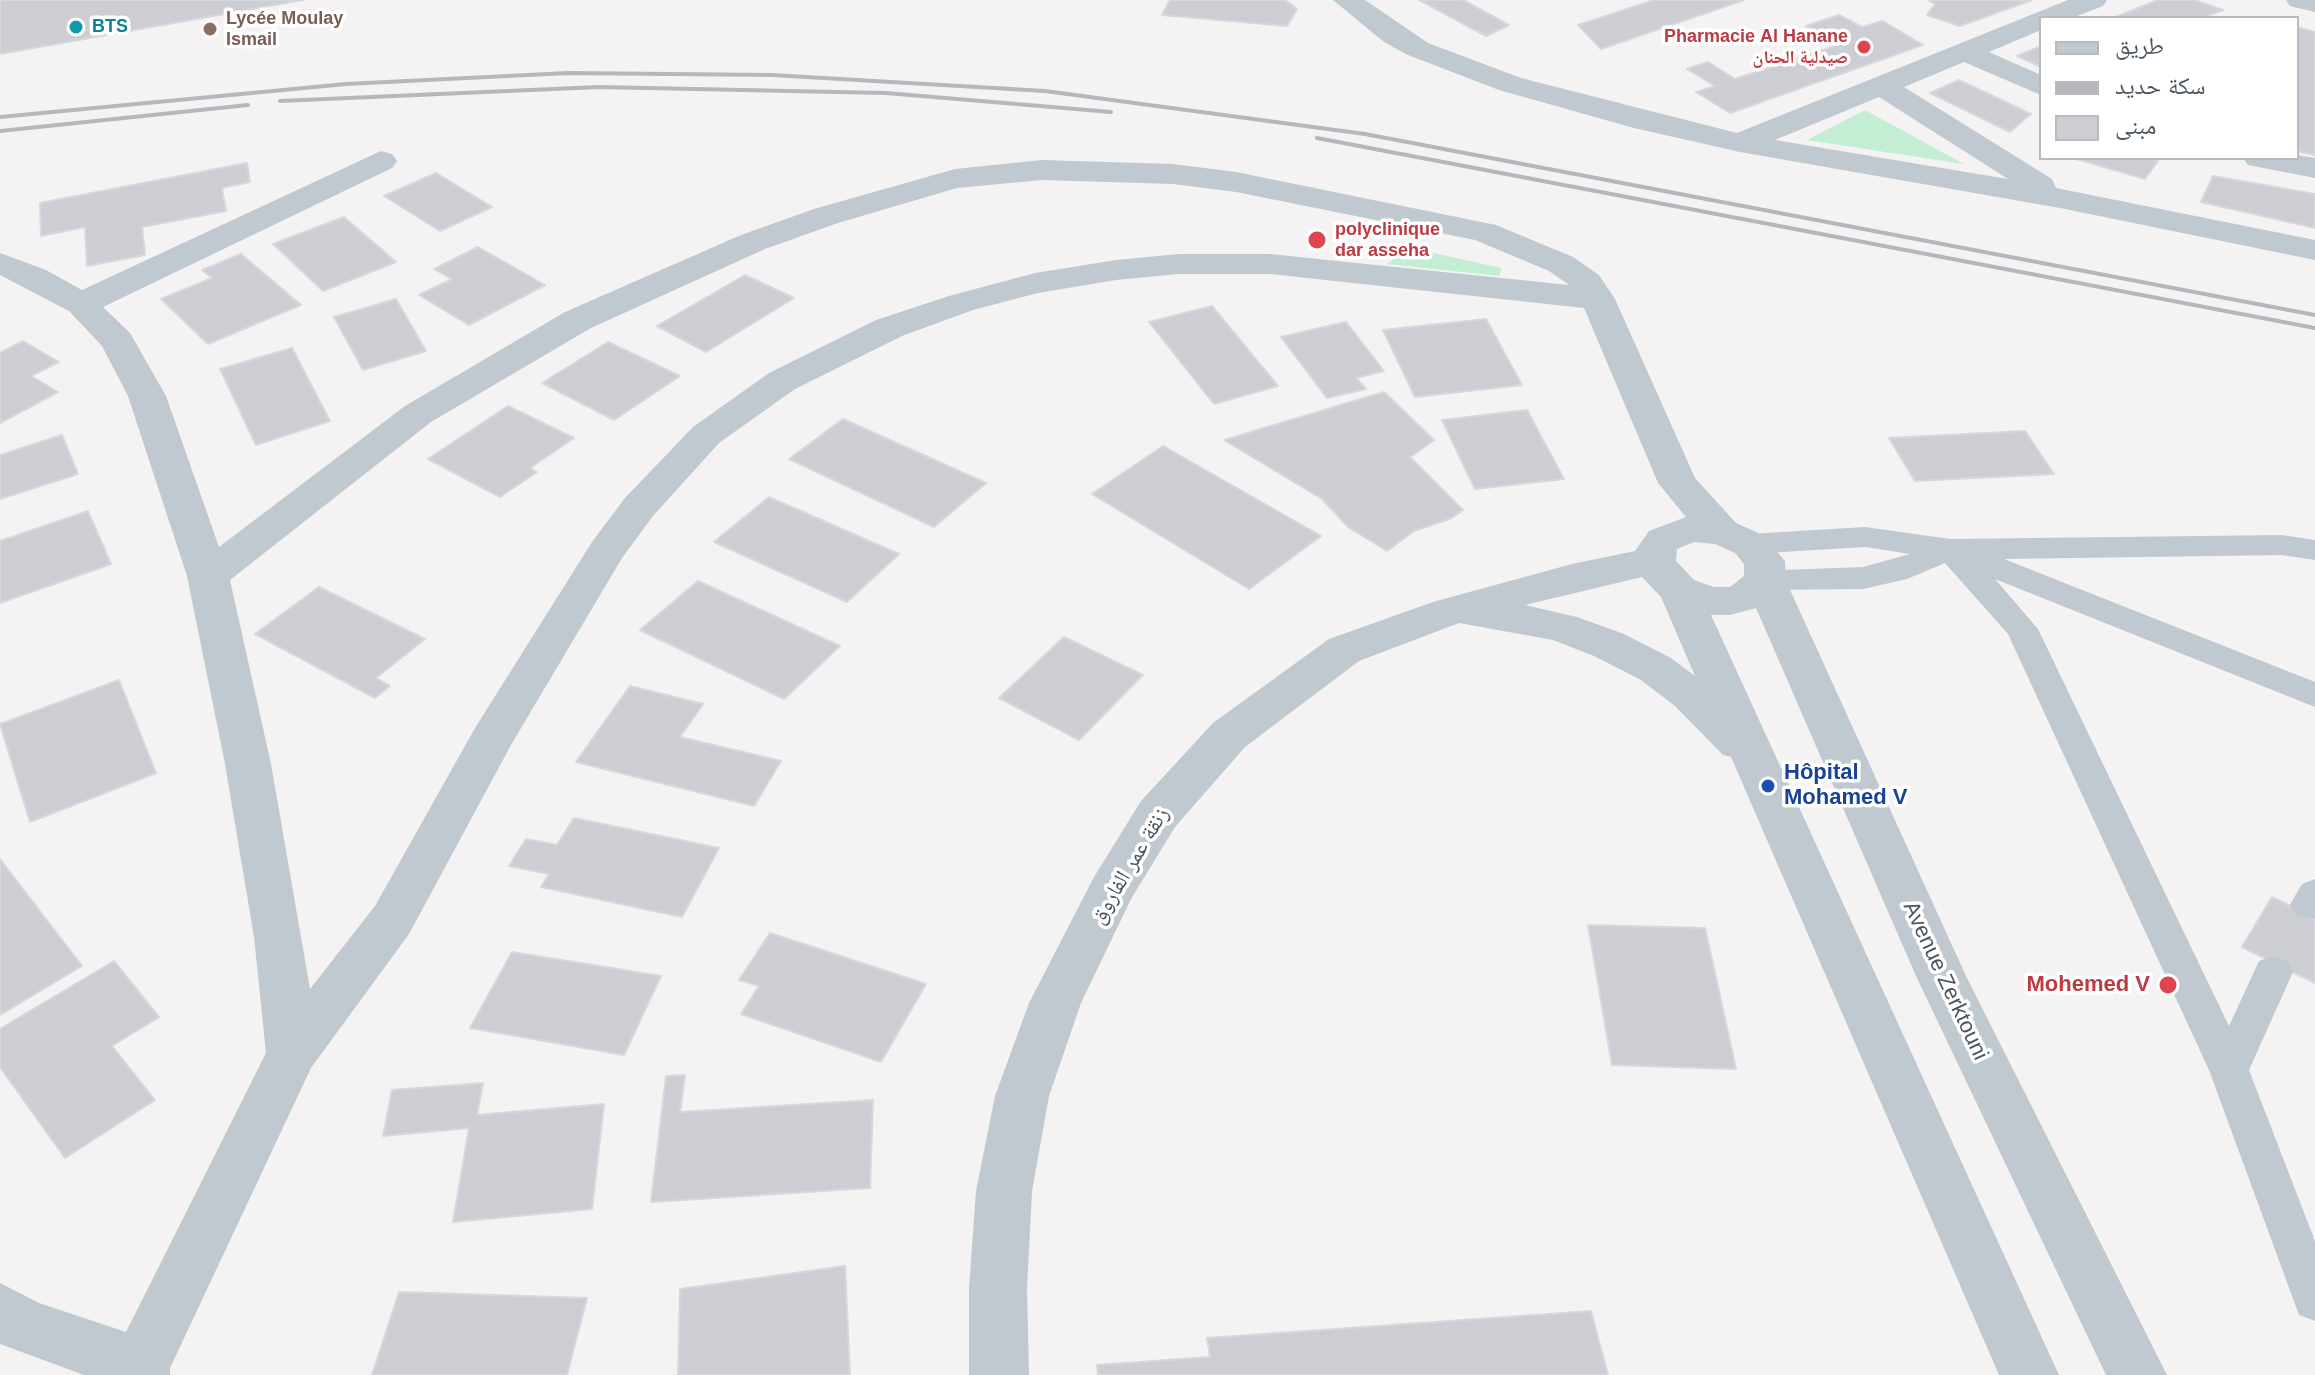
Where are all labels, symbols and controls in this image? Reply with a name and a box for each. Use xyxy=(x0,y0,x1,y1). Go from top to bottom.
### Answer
place label: Lycée Moulay Ismail xyxy=(226,8,343,50)
place label: BTS xyxy=(92,16,128,38)
legend xyxy=(2039,16,2299,160)
marker: BTS xyxy=(67,18,85,36)
marker: Lycée Moulay Ismail xyxy=(201,20,219,38)
place label: Pharmacie Al Hanane صيدلية الحنان xyxy=(1664,26,1848,68)
text: طريق xyxy=(2115,32,2164,59)
marker: Pharmacie Al Hanane صيدلية الحنان xyxy=(1855,38,1873,56)
text: سكة حديد xyxy=(2115,72,2206,99)
text: مبنى xyxy=(2115,112,2156,139)
place label: polyclinique dar asseha xyxy=(1335,219,1440,262)
marker: polyclinique dar asseha xyxy=(1306,229,1328,251)
place label: Hôpital Mohamed V xyxy=(1784,760,1907,812)
marker: Hôpital Mohamed V xyxy=(1759,777,1777,795)
street label: زنقة عمر الفاروق xyxy=(1085,803,1175,929)
street label: Avenue Zerktouni xyxy=(1897,897,1993,1065)
place label: Mohemed V xyxy=(2027,972,2150,998)
marker: Mohemed V xyxy=(2157,974,2179,996)

